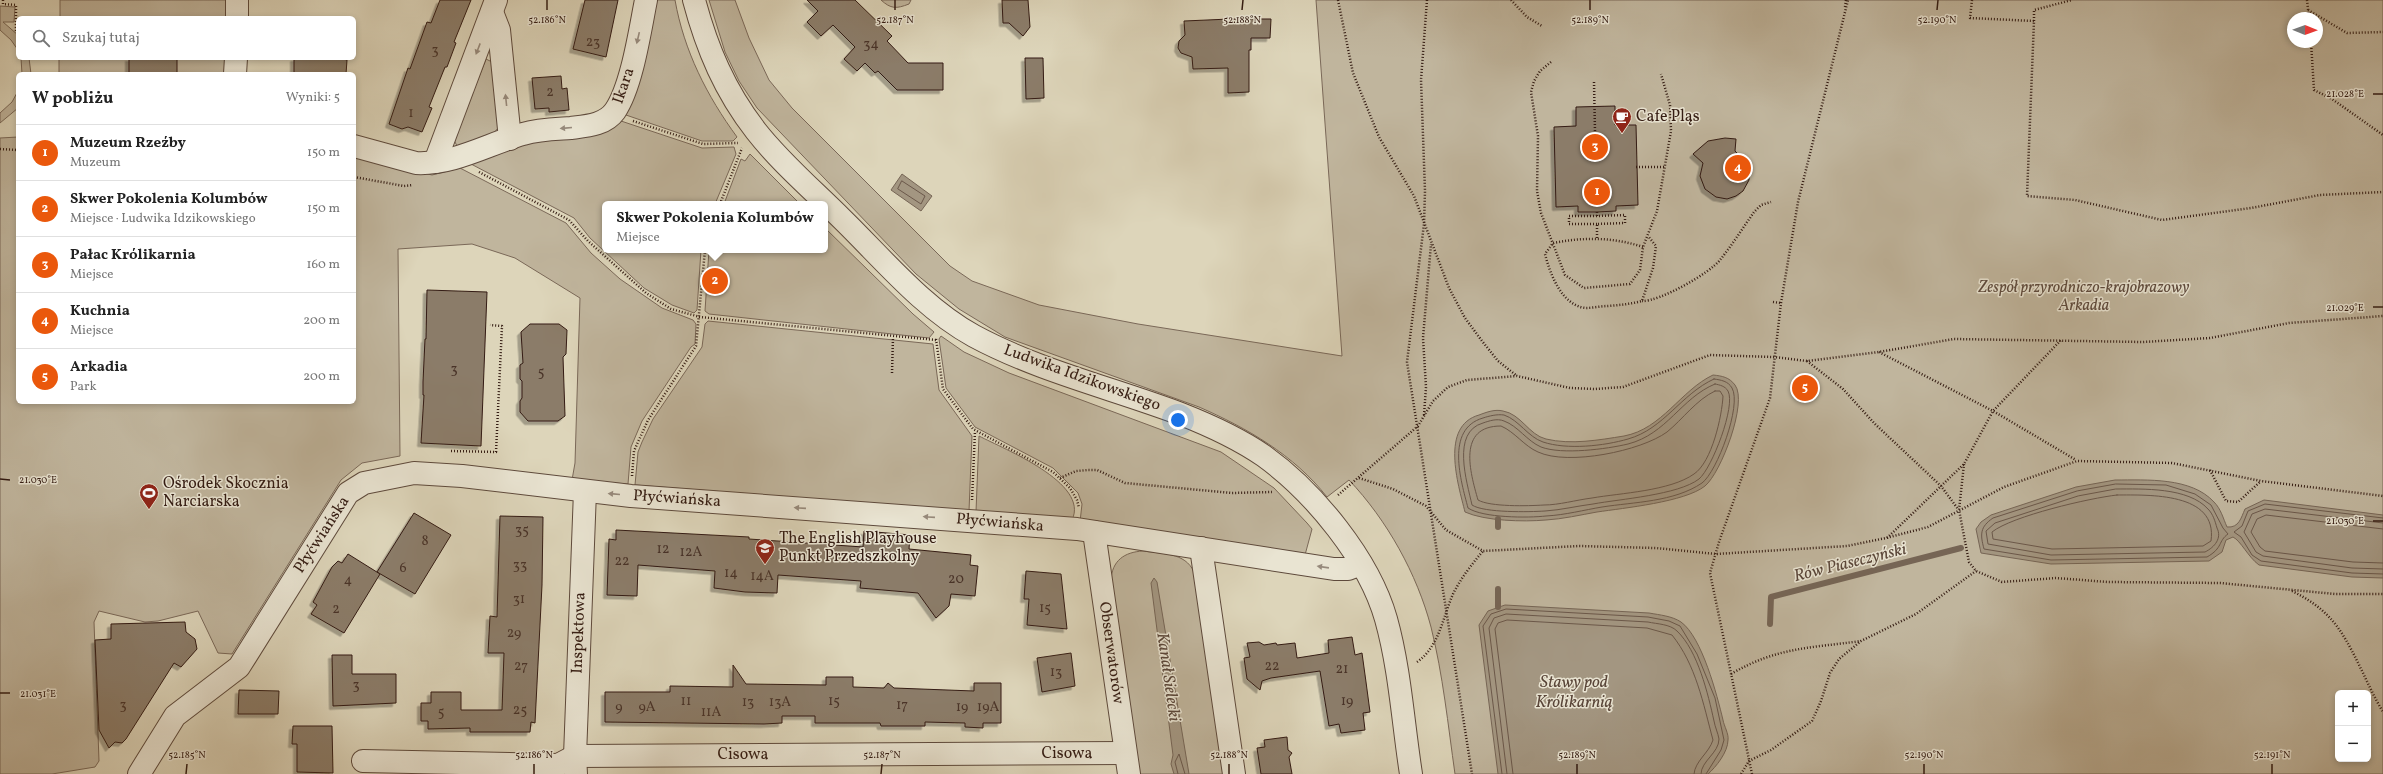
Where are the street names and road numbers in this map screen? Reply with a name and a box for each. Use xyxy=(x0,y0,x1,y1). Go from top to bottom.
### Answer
street label: Ikara xyxy=(608,65,640,107)
street label: Ludwika Idzikowskiego xyxy=(1000,339,1164,417)
street label: Płyćwiańska xyxy=(632,485,722,513)
street label: Płyćwiańska xyxy=(289,492,355,578)
street label: Płyćwiańska xyxy=(955,508,1045,538)
street label: Inspektowa xyxy=(567,592,591,674)
street label: Obserwatorów xyxy=(1093,600,1129,706)
street label: Cisowa xyxy=(1042,743,1092,765)
street label: Cisowa xyxy=(718,744,768,766)

